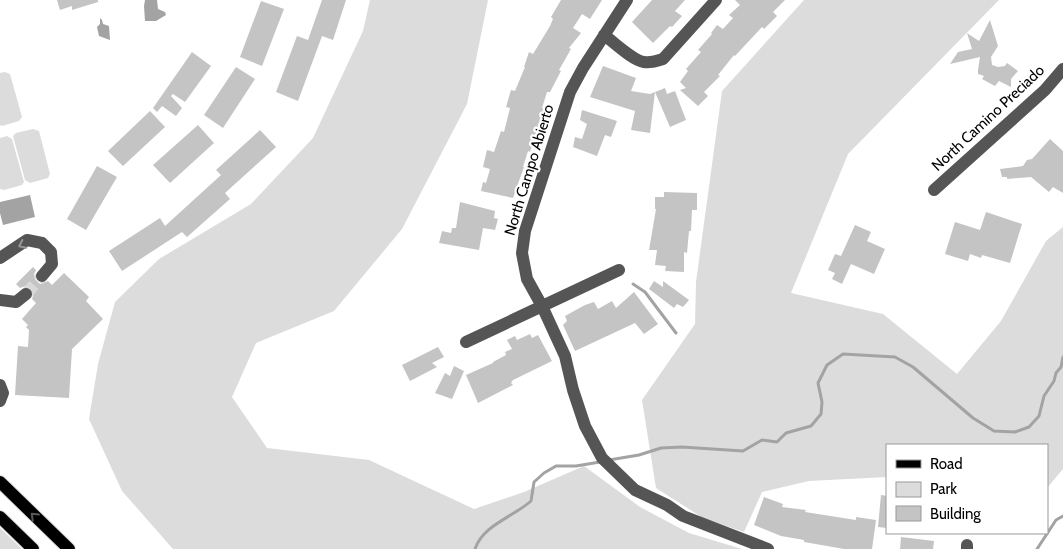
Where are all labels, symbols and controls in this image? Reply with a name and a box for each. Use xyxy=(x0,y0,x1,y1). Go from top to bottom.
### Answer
street label: North Camino Preciado xyxy=(928,61,1048,175)
street label: North Campo Abierto xyxy=(501,102,557,238)
one-way arrow xyxy=(19,238,28,248)
legend xyxy=(886,444,1048,534)
text: Road xyxy=(930,455,963,473)
text: Park xyxy=(930,480,957,498)
text: Building xyxy=(930,505,981,523)
one-way arrow xyxy=(31,513,40,522)

